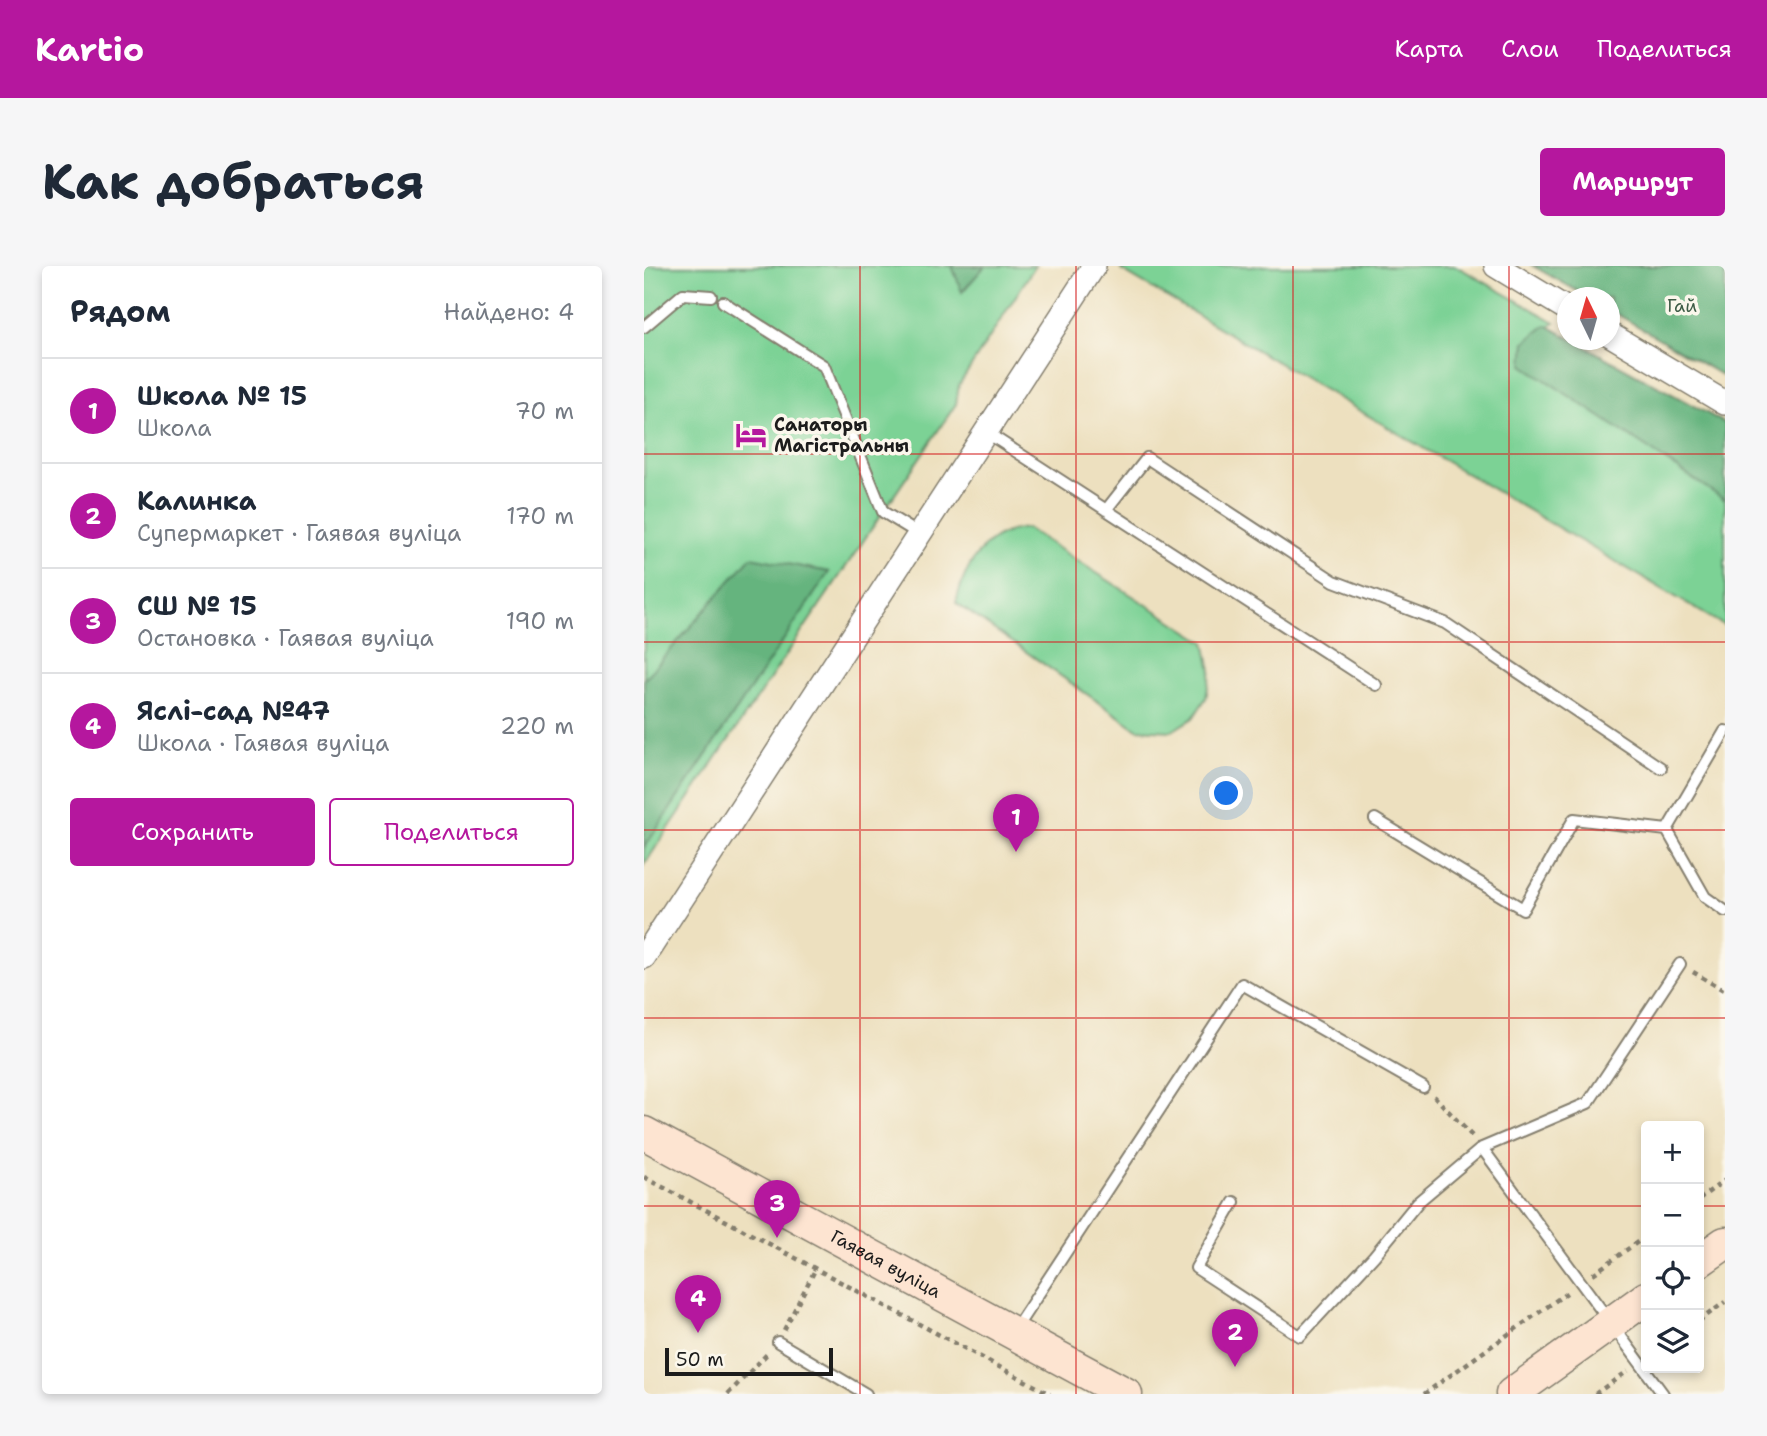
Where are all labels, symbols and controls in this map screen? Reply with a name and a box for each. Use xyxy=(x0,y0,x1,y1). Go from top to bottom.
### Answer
text: Kartio xyxy=(35,27,144,72)
text: Карта xyxy=(1395,33,1463,65)
text: Слои xyxy=(1501,33,1559,65)
text: Поделиться xyxy=(1597,33,1732,65)
button: Маршрут xyxy=(1540,148,1725,216)
text: Как добраться xyxy=(42,149,424,215)
north arrow xyxy=(1557,287,1620,350)
text: Рядом xyxy=(70,291,170,332)
park label: Гай xyxy=(1667,294,1697,318)
text: Найдено: 4 xyxy=(444,297,574,327)
text: Школа № 15 xyxy=(137,378,307,413)
text: 1 xyxy=(88,396,98,426)
text: 70 m xyxy=(515,396,574,426)
text: Школа xyxy=(137,413,212,443)
place label: Санаторы Магістральны xyxy=(774,413,909,458)
hotel icon: Санаторы Магістральны xyxy=(734,418,768,452)
text: Калинка xyxy=(137,483,257,518)
text: 2 xyxy=(85,501,101,531)
text: 170 m xyxy=(506,501,574,531)
text: Супермаркет · Гаявая вуліца xyxy=(137,518,461,548)
text: СШ № 15 xyxy=(137,588,257,623)
text: 3 xyxy=(85,606,101,636)
text: 190 m xyxy=(506,606,574,636)
text: Остановка · Гаявая вуліца xyxy=(137,623,434,653)
text: Яслі-сад №47 xyxy=(137,693,330,728)
text: 4 xyxy=(85,711,101,741)
text: 220 m xyxy=(500,711,574,741)
text: Школа · Гаявая вуліца xyxy=(137,728,389,758)
your location xyxy=(1209,776,1243,810)
pin: 1 xyxy=(993,794,1039,852)
button: Сохранить xyxy=(70,798,315,866)
button: Поделиться xyxy=(329,798,574,866)
map controls xyxy=(1641,1121,1704,1373)
button: + xyxy=(1641,1121,1704,1184)
pin: 3 xyxy=(754,1180,800,1238)
button: − xyxy=(1641,1184,1704,1247)
street label: Гаявая вуліца xyxy=(827,1224,945,1304)
button: locate xyxy=(1641,1247,1704,1310)
pin: 4 xyxy=(675,1275,721,1333)
pin: 2 xyxy=(1212,1309,1258,1367)
button: layers xyxy=(1641,1310,1704,1373)
scale bar xyxy=(665,1345,833,1377)
text: 50 m xyxy=(676,1347,724,1372)

